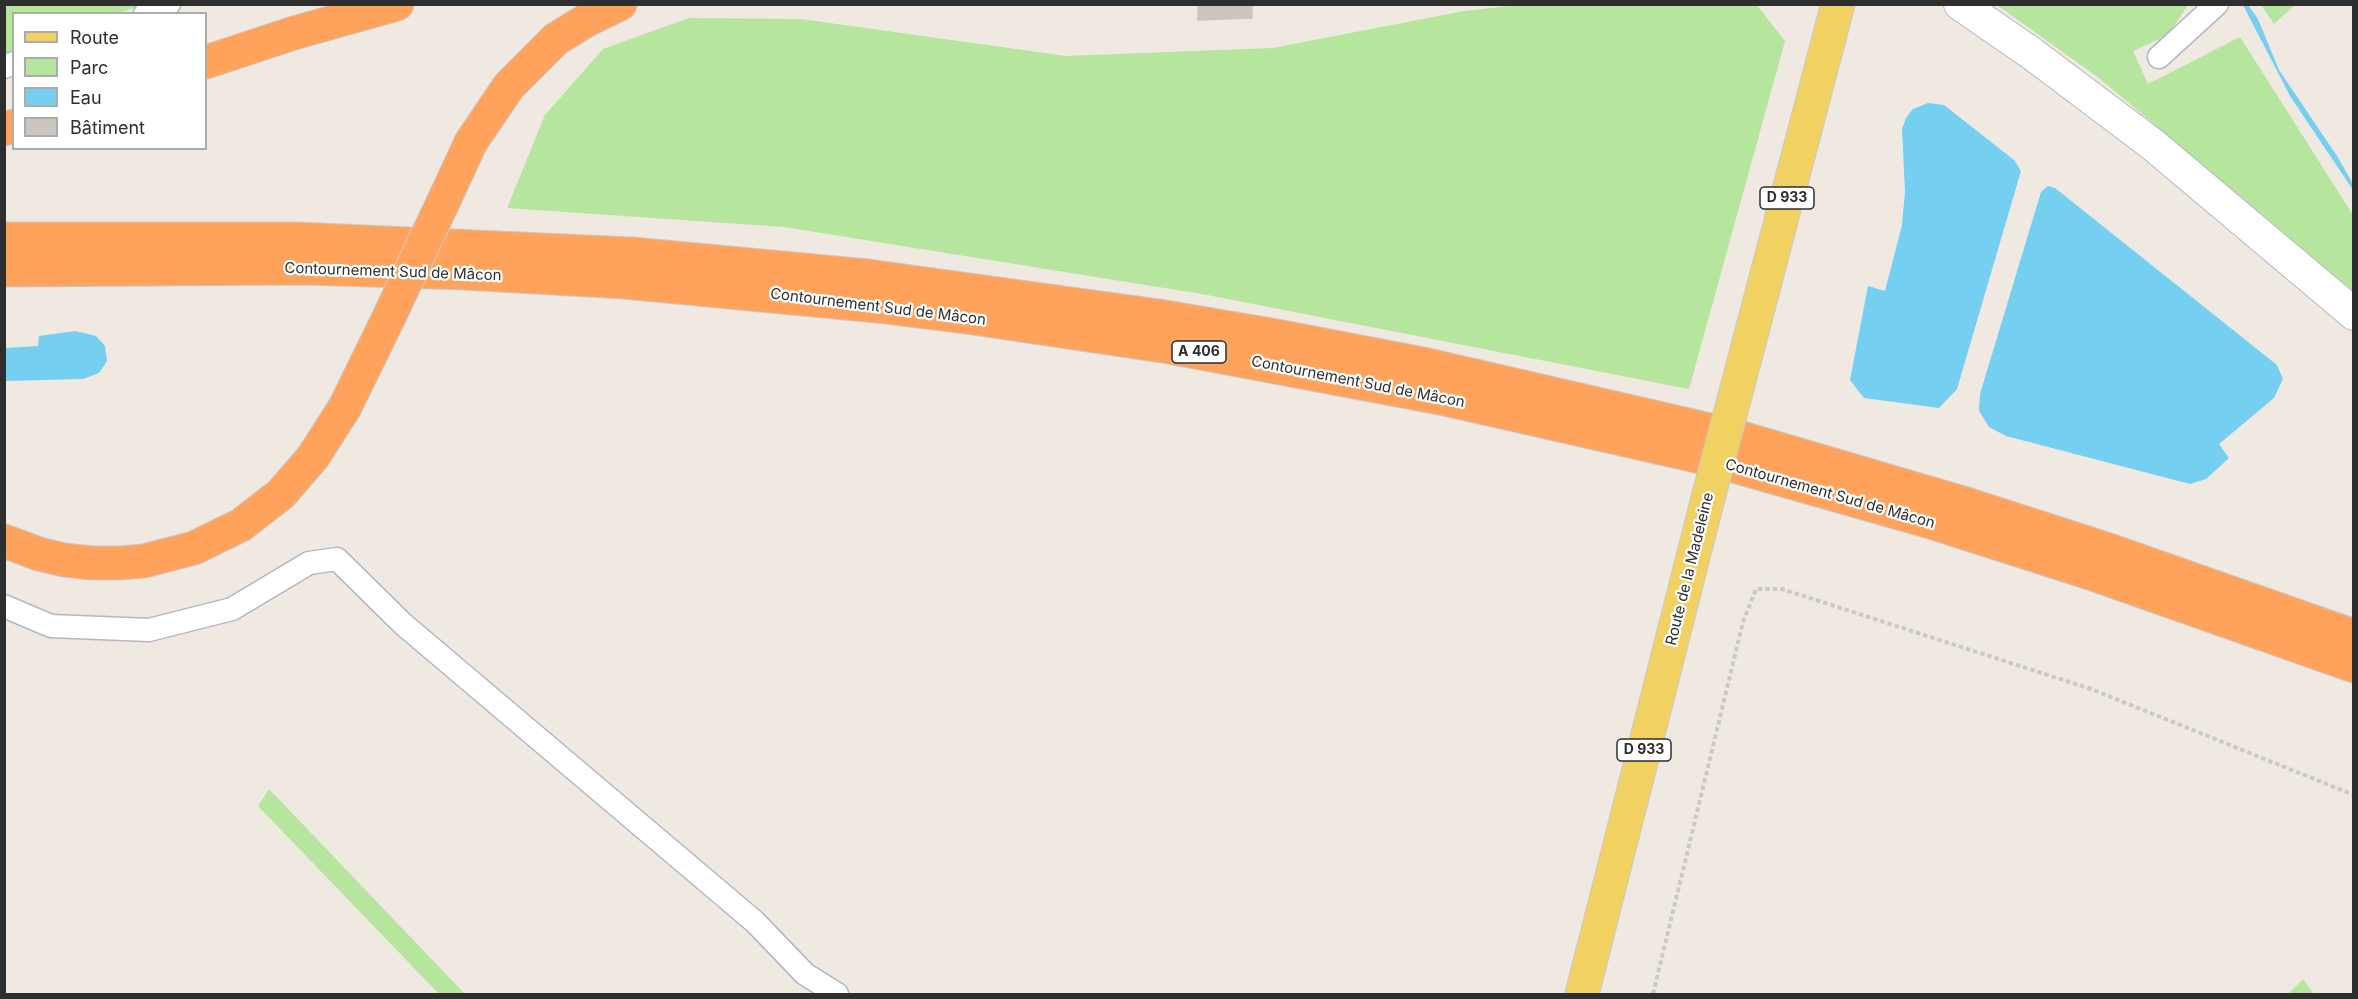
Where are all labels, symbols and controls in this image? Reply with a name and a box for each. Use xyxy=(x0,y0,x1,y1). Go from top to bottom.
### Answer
legend xyxy=(12,12,207,150)
text: Route xyxy=(70,27,119,48)
text: Parc xyxy=(70,57,108,78)
text: Eau xyxy=(70,87,102,108)
text: Bâtiment xyxy=(70,117,145,138)
road number: D 933 xyxy=(1760,187,1814,209)
street label: Contournement Sud de Mâcon xyxy=(284,259,502,285)
street label: Contournement Sud de Mâcon xyxy=(769,285,987,329)
road number: A 406 xyxy=(1172,341,1226,363)
street label: Contournement Sud de Mâcon xyxy=(1250,352,1466,412)
street label: Contournement Sud de Mâcon xyxy=(1723,455,1937,533)
street label: Route de la Madeleine xyxy=(1662,491,1718,647)
road number: D 933 xyxy=(1617,739,1671,761)

